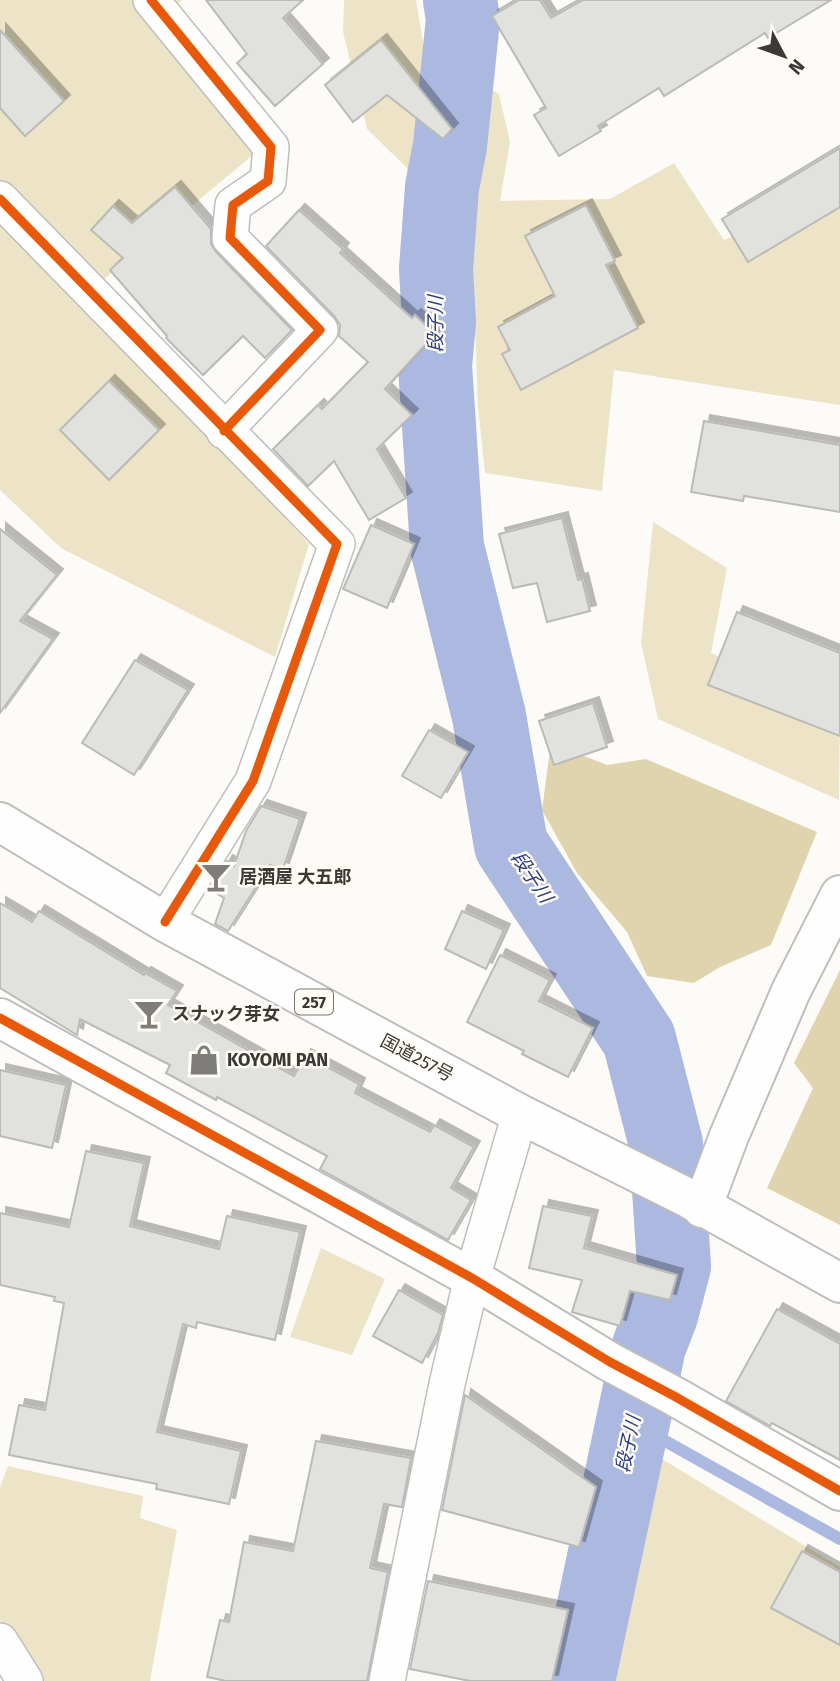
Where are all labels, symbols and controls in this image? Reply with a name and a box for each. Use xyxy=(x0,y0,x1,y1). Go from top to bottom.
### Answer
north arrow xyxy=(749,21,819,91)
text: N xyxy=(784,55,809,79)
water label: 段子川 xyxy=(424,294,447,353)
water label: 段子川 xyxy=(507,847,559,909)
bar icon: 居酒屋 大五郎 xyxy=(199,860,233,894)
place label: 居酒屋 大五郎 xyxy=(239,866,351,888)
road number: 257 xyxy=(295,990,333,1014)
bar icon: スナック芽女 xyxy=(132,997,166,1031)
place label: スナック芽女 xyxy=(172,1003,280,1025)
street label: 国道257号 xyxy=(377,1030,457,1086)
shop icon: KOYOMI PAN xyxy=(187,1043,221,1077)
place label: KOYOMI PAN xyxy=(227,1049,328,1071)
water label: 段子川 xyxy=(611,1412,646,1474)

